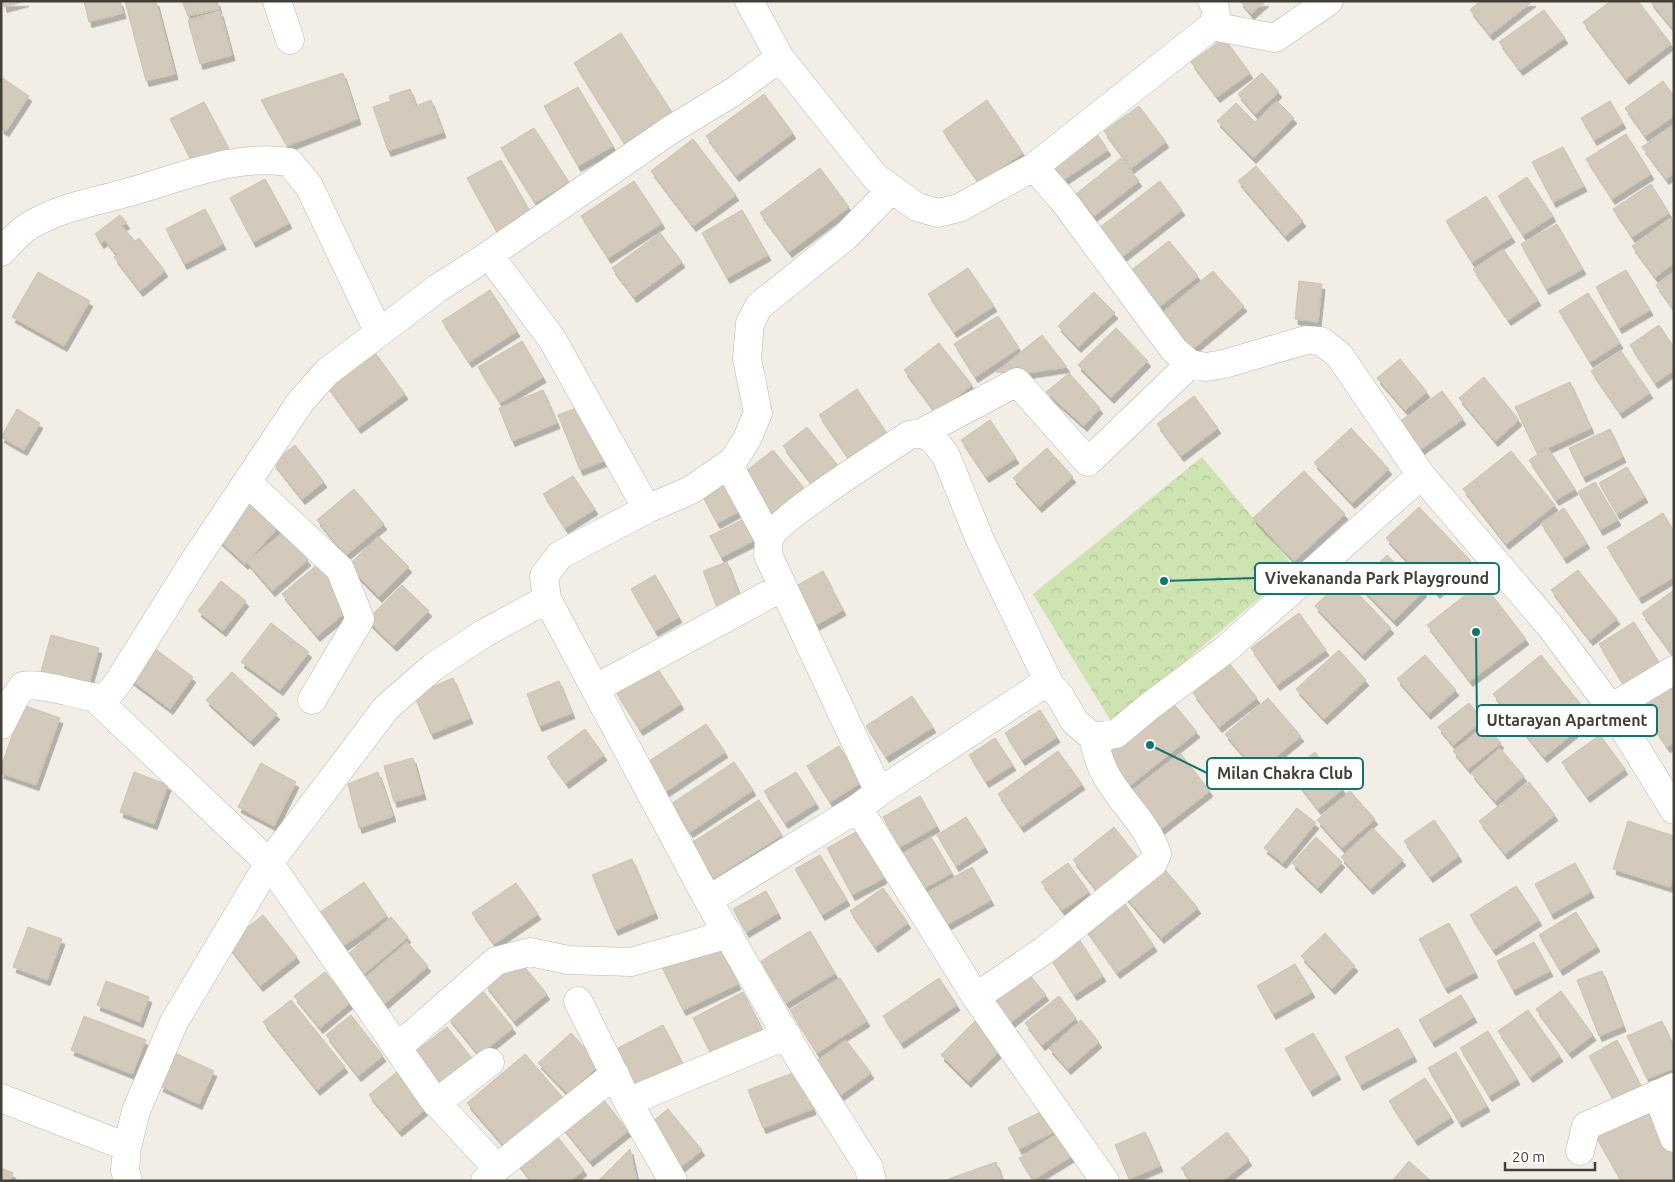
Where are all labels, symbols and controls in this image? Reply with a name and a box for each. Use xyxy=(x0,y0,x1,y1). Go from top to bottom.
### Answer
callout: Vivekananda Park Playground xyxy=(1255,563,1499,594)
text: Vivekananda Park Playground xyxy=(1265,569,1489,587)
callout: Uttarayan Apartment xyxy=(1477,705,1657,736)
text: Uttarayan Apartment xyxy=(1487,711,1648,729)
callout: Milan Chakra Club xyxy=(1207,758,1363,789)
text: Milan Chakra Club xyxy=(1217,764,1353,782)
scale bar xyxy=(1505,1140,1595,1172)
text: 20 m xyxy=(1512,1148,1545,1165)

